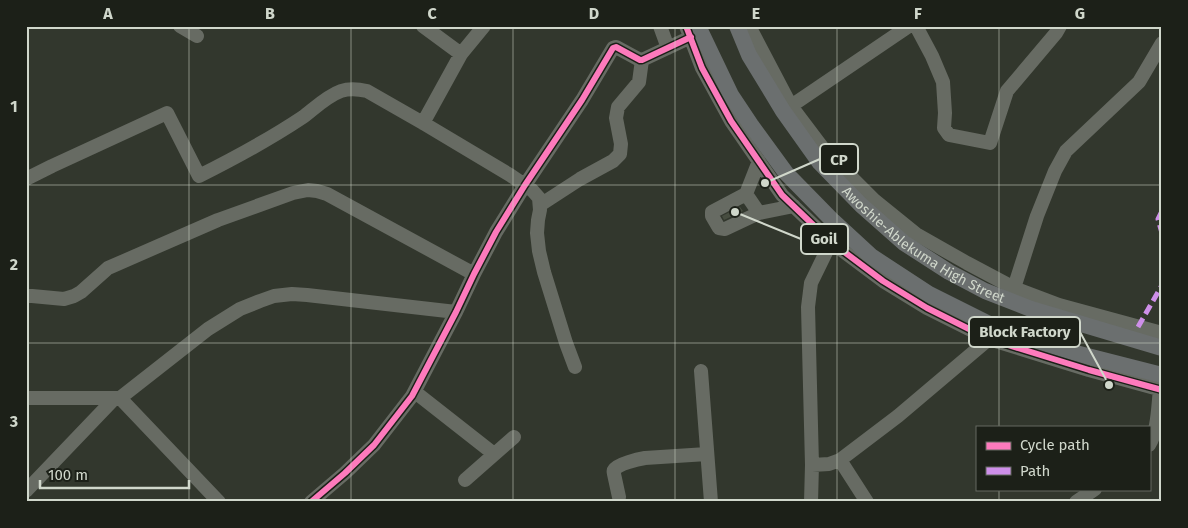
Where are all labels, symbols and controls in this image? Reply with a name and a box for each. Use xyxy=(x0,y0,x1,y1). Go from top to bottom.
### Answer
text: A xyxy=(102,4,113,23)
text: B xyxy=(265,4,275,23)
text: C xyxy=(427,4,437,23)
text: D xyxy=(589,4,599,23)
text: E xyxy=(752,4,760,23)
text: F xyxy=(914,4,922,23)
text: G xyxy=(1075,4,1085,23)
text: 1 xyxy=(10,97,18,116)
callout: CP xyxy=(820,144,858,174)
text: CP xyxy=(830,151,848,169)
street label: Awoshie-Ablekuma High Street xyxy=(839,182,1008,307)
callout: Goil xyxy=(801,224,848,254)
text: Goil xyxy=(810,230,838,248)
text: 2 xyxy=(10,255,18,274)
callout: Block Factory xyxy=(969,317,1080,347)
text: Block Factory xyxy=(979,323,1071,341)
text: 3 xyxy=(9,412,18,431)
legend xyxy=(976,426,1150,490)
text: Cycle path xyxy=(1020,436,1090,454)
scale bar xyxy=(40,458,189,490)
text: Path xyxy=(1020,462,1050,480)
text: 100 m xyxy=(48,466,88,484)

